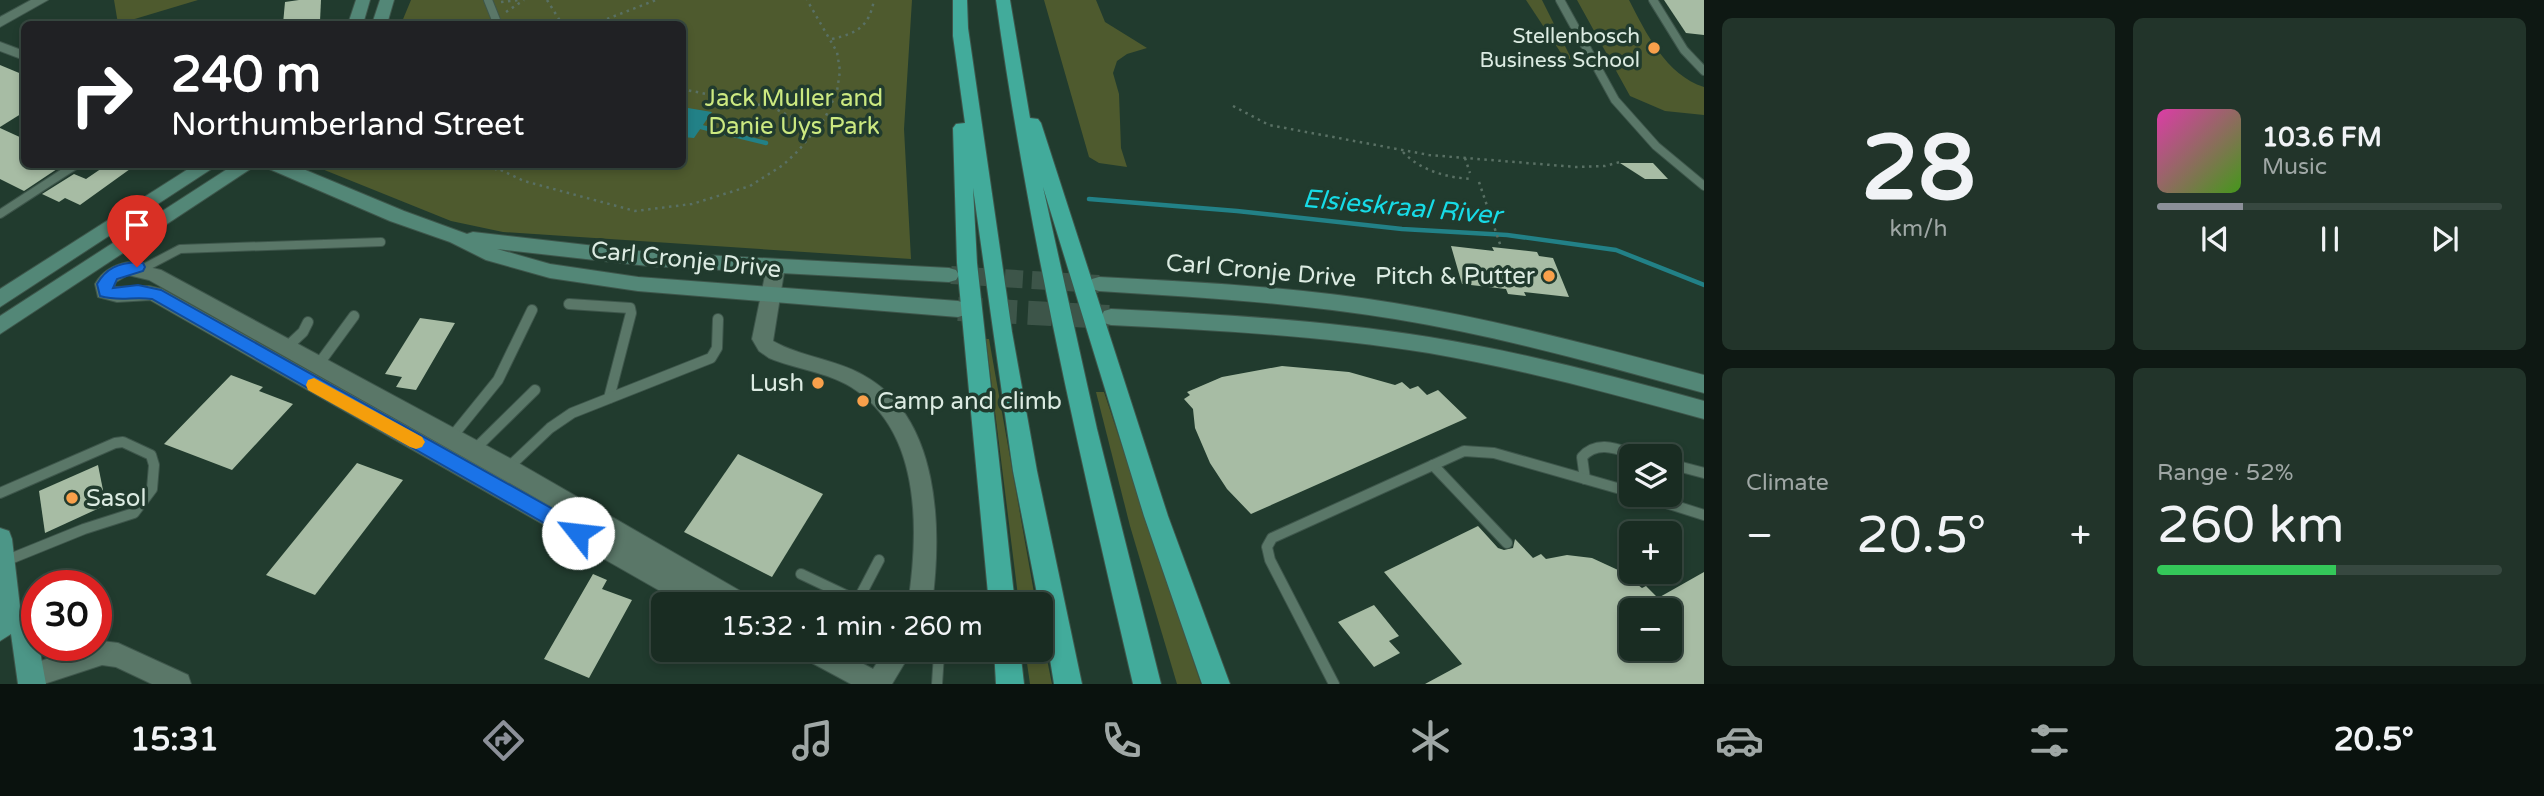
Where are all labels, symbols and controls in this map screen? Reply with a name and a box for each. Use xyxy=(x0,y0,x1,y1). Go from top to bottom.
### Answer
place label: Stellenbosch Business School xyxy=(1480,24,1640,73)
marker: Stellenbosch Business School xyxy=(1646,40,1662,56)
text: 240 m xyxy=(171,46,321,105)
icon: right xyxy=(56,49,147,140)
park label: Jack Muller and Danie Uys Park xyxy=(705,84,883,141)
text: Northumberland Street xyxy=(171,106,524,144)
text: 28 xyxy=(1861,114,1976,224)
text: 103.6 FM xyxy=(2262,122,2382,153)
text: Music xyxy=(2262,153,2327,181)
water label: Elsieskraal River xyxy=(1301,183,1506,231)
pin xyxy=(107,195,167,267)
icon: arrive xyxy=(118,206,156,244)
text: km/h xyxy=(1890,215,1947,243)
icon: previous xyxy=(2196,220,2234,258)
icon: pause xyxy=(2311,220,2349,258)
icon: next xyxy=(2426,220,2464,258)
street label: Carl Cronje Drive xyxy=(589,236,783,284)
street label: Carl Cronje Drive xyxy=(1165,248,1357,294)
place label: Pitch & Putter xyxy=(1375,262,1536,291)
marker: Pitch & Putter xyxy=(1541,268,1557,284)
place label: Lush xyxy=(749,369,804,398)
marker: Lush xyxy=(810,375,826,391)
place label: Camp and climb xyxy=(877,387,1062,416)
marker: Camp and climb xyxy=(855,393,871,409)
map controls xyxy=(1619,444,1682,661)
button: layers xyxy=(1619,444,1682,507)
text: Range · 52% xyxy=(2157,459,2293,487)
text: Climate xyxy=(1746,469,1829,497)
place label: Sasol xyxy=(86,484,146,513)
marker: Sasol xyxy=(64,490,80,506)
text: 260 km xyxy=(2157,494,2345,557)
position arrow xyxy=(541,496,615,570)
text: 20.5° xyxy=(1856,504,1986,567)
text: − xyxy=(1746,513,1773,559)
text: + xyxy=(2070,513,2091,559)
button: + xyxy=(1619,521,1682,584)
speed limit sign: 30 xyxy=(21,570,112,661)
button: − xyxy=(1619,598,1682,661)
text: 15:32 · 1 min · 260 m xyxy=(721,611,983,642)
icon: directions xyxy=(479,716,528,765)
icon: music xyxy=(788,716,837,765)
icon: phone xyxy=(1097,716,1146,765)
icon: climate xyxy=(1406,716,1455,765)
icon: car xyxy=(1715,716,1764,765)
icon: filters xyxy=(2025,716,2074,765)
text: 15:31 xyxy=(130,721,219,759)
text: 20.5° xyxy=(2334,721,2414,759)

